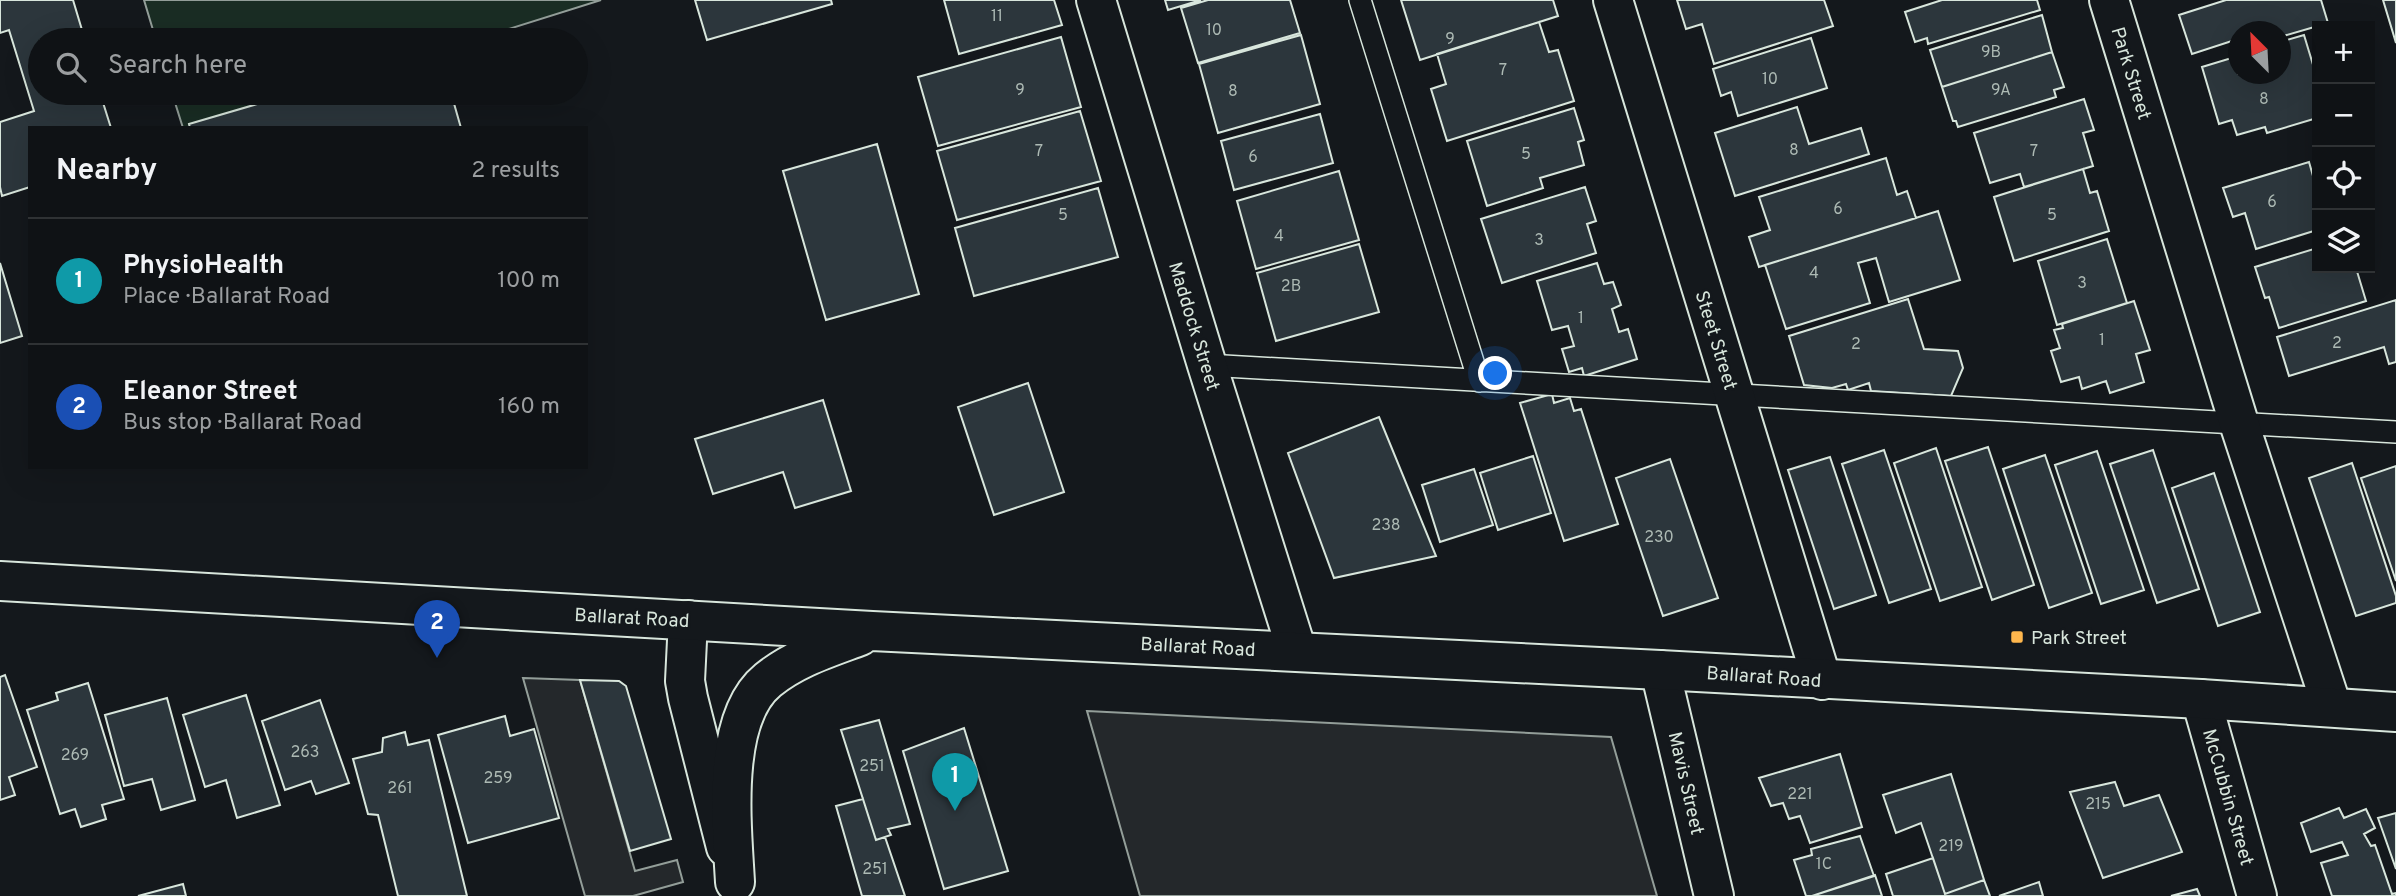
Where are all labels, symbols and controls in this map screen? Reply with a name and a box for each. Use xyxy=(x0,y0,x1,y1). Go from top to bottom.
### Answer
house number: 11 xyxy=(991,7,1003,27)
house number: 10 xyxy=(1206,21,1222,41)
north arrow xyxy=(2228,21,2291,84)
map controls xyxy=(2312,21,2375,273)
button: + xyxy=(2312,21,2375,84)
street label: Park Street xyxy=(2105,24,2156,123)
search box xyxy=(28,28,588,105)
house number: 9 xyxy=(1445,30,1455,50)
house number: 9B xyxy=(1981,43,2001,63)
icon: search xyxy=(52,48,90,86)
text: Search here xyxy=(108,50,247,83)
house number: 7 xyxy=(1499,61,1507,81)
house number: 10 xyxy=(1762,70,1778,90)
house number: 9 xyxy=(1015,81,1025,101)
house number: 9A xyxy=(1991,81,2011,101)
house number: 8 xyxy=(1228,82,1238,102)
button: − xyxy=(2312,84,2375,147)
house number: 8 xyxy=(2259,90,2269,110)
house number: 8 xyxy=(1789,141,1799,161)
house number: 7 xyxy=(1035,142,1043,162)
house number: 7 xyxy=(2030,142,2038,162)
house number: 5 xyxy=(1521,145,1531,165)
button: locate xyxy=(2312,147,2375,210)
house number: 6 xyxy=(1248,148,1258,168)
text: Nearby xyxy=(56,153,157,190)
text: 2 results xyxy=(471,157,560,186)
house number: 6 xyxy=(2267,193,2277,213)
house number: 6 xyxy=(1833,200,1843,220)
house number: 5 xyxy=(1058,206,1068,226)
house number: 5 xyxy=(2047,206,2057,226)
button: layers xyxy=(2312,210,2375,273)
house number: 4 xyxy=(1274,227,1284,247)
house number: 3 xyxy=(1534,231,1544,251)
text: PhysioHealth xyxy=(123,250,284,283)
street label: Maddock Street xyxy=(1162,259,1224,394)
house number: 4 xyxy=(1809,264,1819,284)
text: 1 xyxy=(74,267,84,296)
text: 100 m xyxy=(497,267,560,296)
house number: 3 xyxy=(2077,274,2087,294)
house number: 2B xyxy=(1281,277,1301,297)
text: Place · Ballarat Road xyxy=(123,283,330,312)
street label: Steet Street xyxy=(1689,288,1742,393)
house number: 1 xyxy=(1578,309,1584,329)
house number: 1 xyxy=(2099,331,2105,351)
house number: 2 xyxy=(2332,334,2342,354)
house number: 2 xyxy=(1851,335,1861,355)
your location xyxy=(1478,356,1512,390)
text: Eleanor Street xyxy=(123,376,298,409)
text: 2 xyxy=(72,393,86,422)
text: 160 m xyxy=(498,393,560,422)
text: Bus stop · Ballarat Road xyxy=(123,409,362,438)
house number: 238 xyxy=(1371,516,1401,536)
house number: 230 xyxy=(1644,528,1674,548)
pin: 2 xyxy=(414,600,460,658)
street label: Ballarat Road xyxy=(574,604,690,634)
place label: Park Street xyxy=(2031,627,2127,651)
marker: Park Street xyxy=(2009,629,2025,645)
street label: Ballarat Road xyxy=(1140,633,1256,663)
street label: Ballarat Road xyxy=(1706,662,1822,694)
street label: McCubbin Street xyxy=(2196,726,2258,869)
street label: Mavis Street xyxy=(1662,730,1709,837)
house number: 263 xyxy=(291,743,319,763)
house number: 269 xyxy=(61,746,89,766)
pin: 1 xyxy=(932,753,978,811)
house number: 251 xyxy=(859,757,885,777)
house number: 259 xyxy=(483,769,513,789)
house number: 261 xyxy=(387,779,413,799)
house number: 221 xyxy=(1787,785,1813,805)
house number: 215 xyxy=(2085,795,2111,815)
house number: 219 xyxy=(1938,837,1964,857)
house number: 1C xyxy=(1816,855,1832,875)
house number: 251 xyxy=(862,860,888,880)

